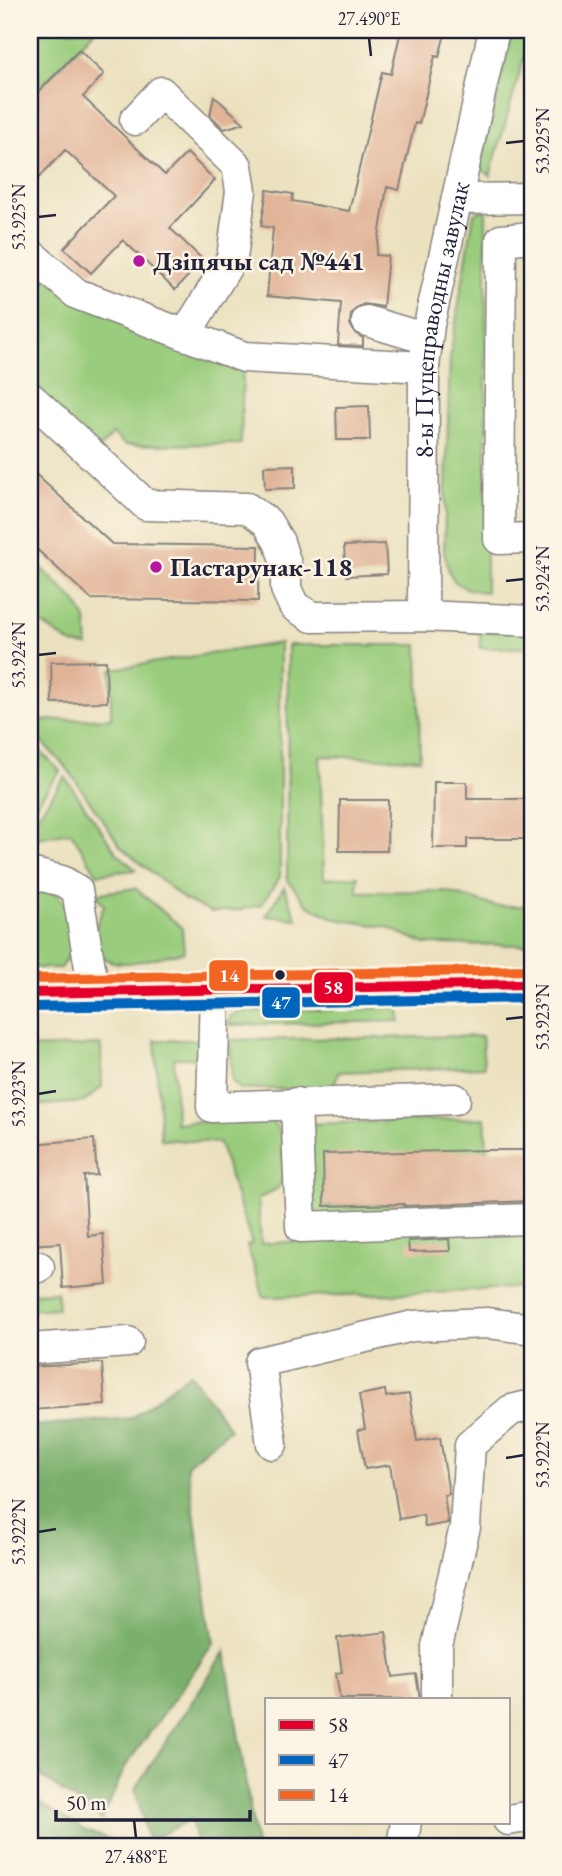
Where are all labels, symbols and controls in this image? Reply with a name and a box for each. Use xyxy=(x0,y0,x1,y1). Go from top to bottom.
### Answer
text: 27.490°E xyxy=(338,7,400,30)
text: 53.925°N xyxy=(531,107,554,174)
street label: 8-ы Пуцеправодны завулак xyxy=(407,177,477,458)
text: 53.925°N xyxy=(7,183,30,250)
place label: Дзіцячы сад №441 xyxy=(153,244,365,278)
marker: Дзіцячы сад №441 xyxy=(131,253,147,269)
text: 53.924°N xyxy=(531,545,554,612)
place label: Пастарунак-118 xyxy=(170,550,352,584)
marker: Пастарунак-118 xyxy=(148,559,164,575)
text: 53.924°N xyxy=(7,621,30,688)
line badge: 14 xyxy=(208,959,249,992)
text: 14 xyxy=(219,963,240,988)
unlabelled marker xyxy=(273,968,287,982)
line badge: 58 xyxy=(313,971,354,1004)
text: 58 xyxy=(323,975,343,1000)
text: 53.923°N xyxy=(531,983,554,1050)
line badge: 47 xyxy=(261,986,301,1019)
text: 47 xyxy=(271,990,292,1015)
text: 53.923°N xyxy=(7,1060,30,1127)
text: 53.922°N xyxy=(531,1421,554,1488)
text: 53.922°N xyxy=(7,1498,30,1565)
legend xyxy=(265,1698,510,1824)
text: 58 xyxy=(328,1711,348,1738)
text: 47 xyxy=(328,1747,349,1774)
scale bar xyxy=(56,1778,250,1822)
text: 14 xyxy=(328,1781,349,1808)
text: 50 m xyxy=(66,1789,107,1816)
text: 27.488°E xyxy=(105,1845,167,1868)

